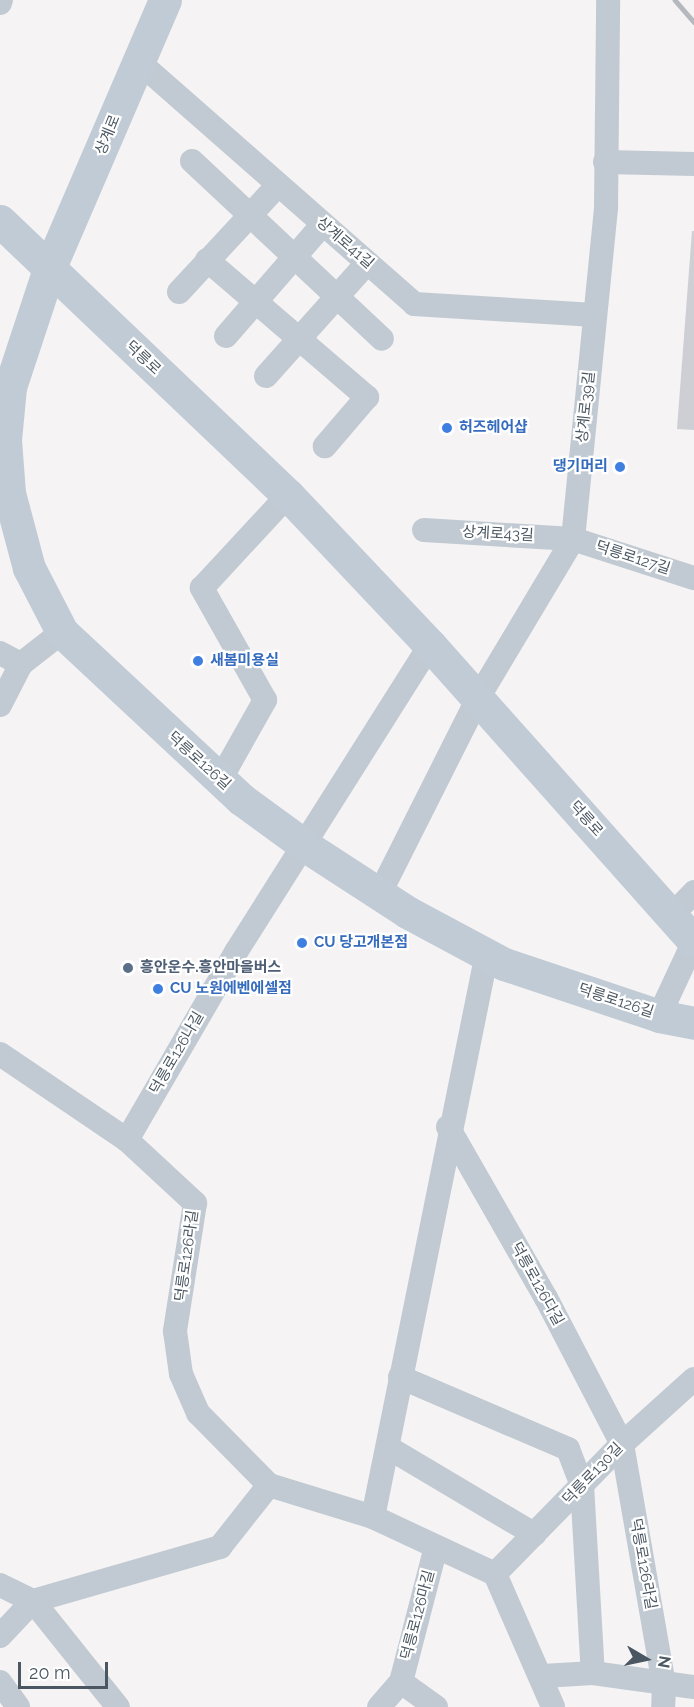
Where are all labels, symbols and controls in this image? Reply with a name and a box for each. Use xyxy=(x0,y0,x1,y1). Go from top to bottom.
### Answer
street label: 상계로 xyxy=(92,112,124,158)
street label: 상계로41길 xyxy=(313,213,377,273)
street label: 덕릉로 xyxy=(122,337,164,379)
street label: 상계로39길 xyxy=(573,370,599,444)
place label: 허즈헤어샵 xyxy=(459,419,528,437)
marker: 허즈헤어샵 xyxy=(440,421,454,435)
place label: 댕기머리 xyxy=(553,458,608,476)
marker: 댕기머리 xyxy=(613,460,627,474)
street label: 상계로43길 xyxy=(462,523,534,545)
street label: 덕릉로127길 xyxy=(593,537,673,579)
place label: 새봄미용실 xyxy=(210,652,279,670)
marker: 새봄미용실 xyxy=(191,654,205,668)
street label: 덕릉로126길 xyxy=(164,728,234,794)
street label: 덕릉로 xyxy=(565,798,607,840)
place label: CU 당고개본점 xyxy=(314,934,408,952)
marker: CU 당고개본점 xyxy=(295,936,309,950)
place label: 흥안운수.흥안마을버스 xyxy=(140,959,281,977)
marker: 흥안운수.흥안마을버스 xyxy=(121,961,135,975)
place label: CU 노원에벤에셀점 xyxy=(170,980,292,998)
street label: 덕릉로126길 xyxy=(576,980,656,1022)
marker: CU 노원에벤에셀점 xyxy=(151,982,165,996)
street label: 덕릉로126나길 xyxy=(146,1009,208,1097)
street label: 덕릉로126라길 xyxy=(172,1209,202,1303)
street label: 덕릉로126다길 xyxy=(507,1239,567,1329)
street label: 덕릉로130길 xyxy=(559,1439,627,1509)
street label: 덕릉로126라길 xyxy=(626,1517,660,1611)
street label: 덕릉로126마길 xyxy=(397,1568,439,1662)
north arrow xyxy=(616,1629,676,1689)
scale bar xyxy=(21,1650,111,1688)
text: N xyxy=(654,1654,675,1669)
text: 20 m xyxy=(29,1662,71,1683)

